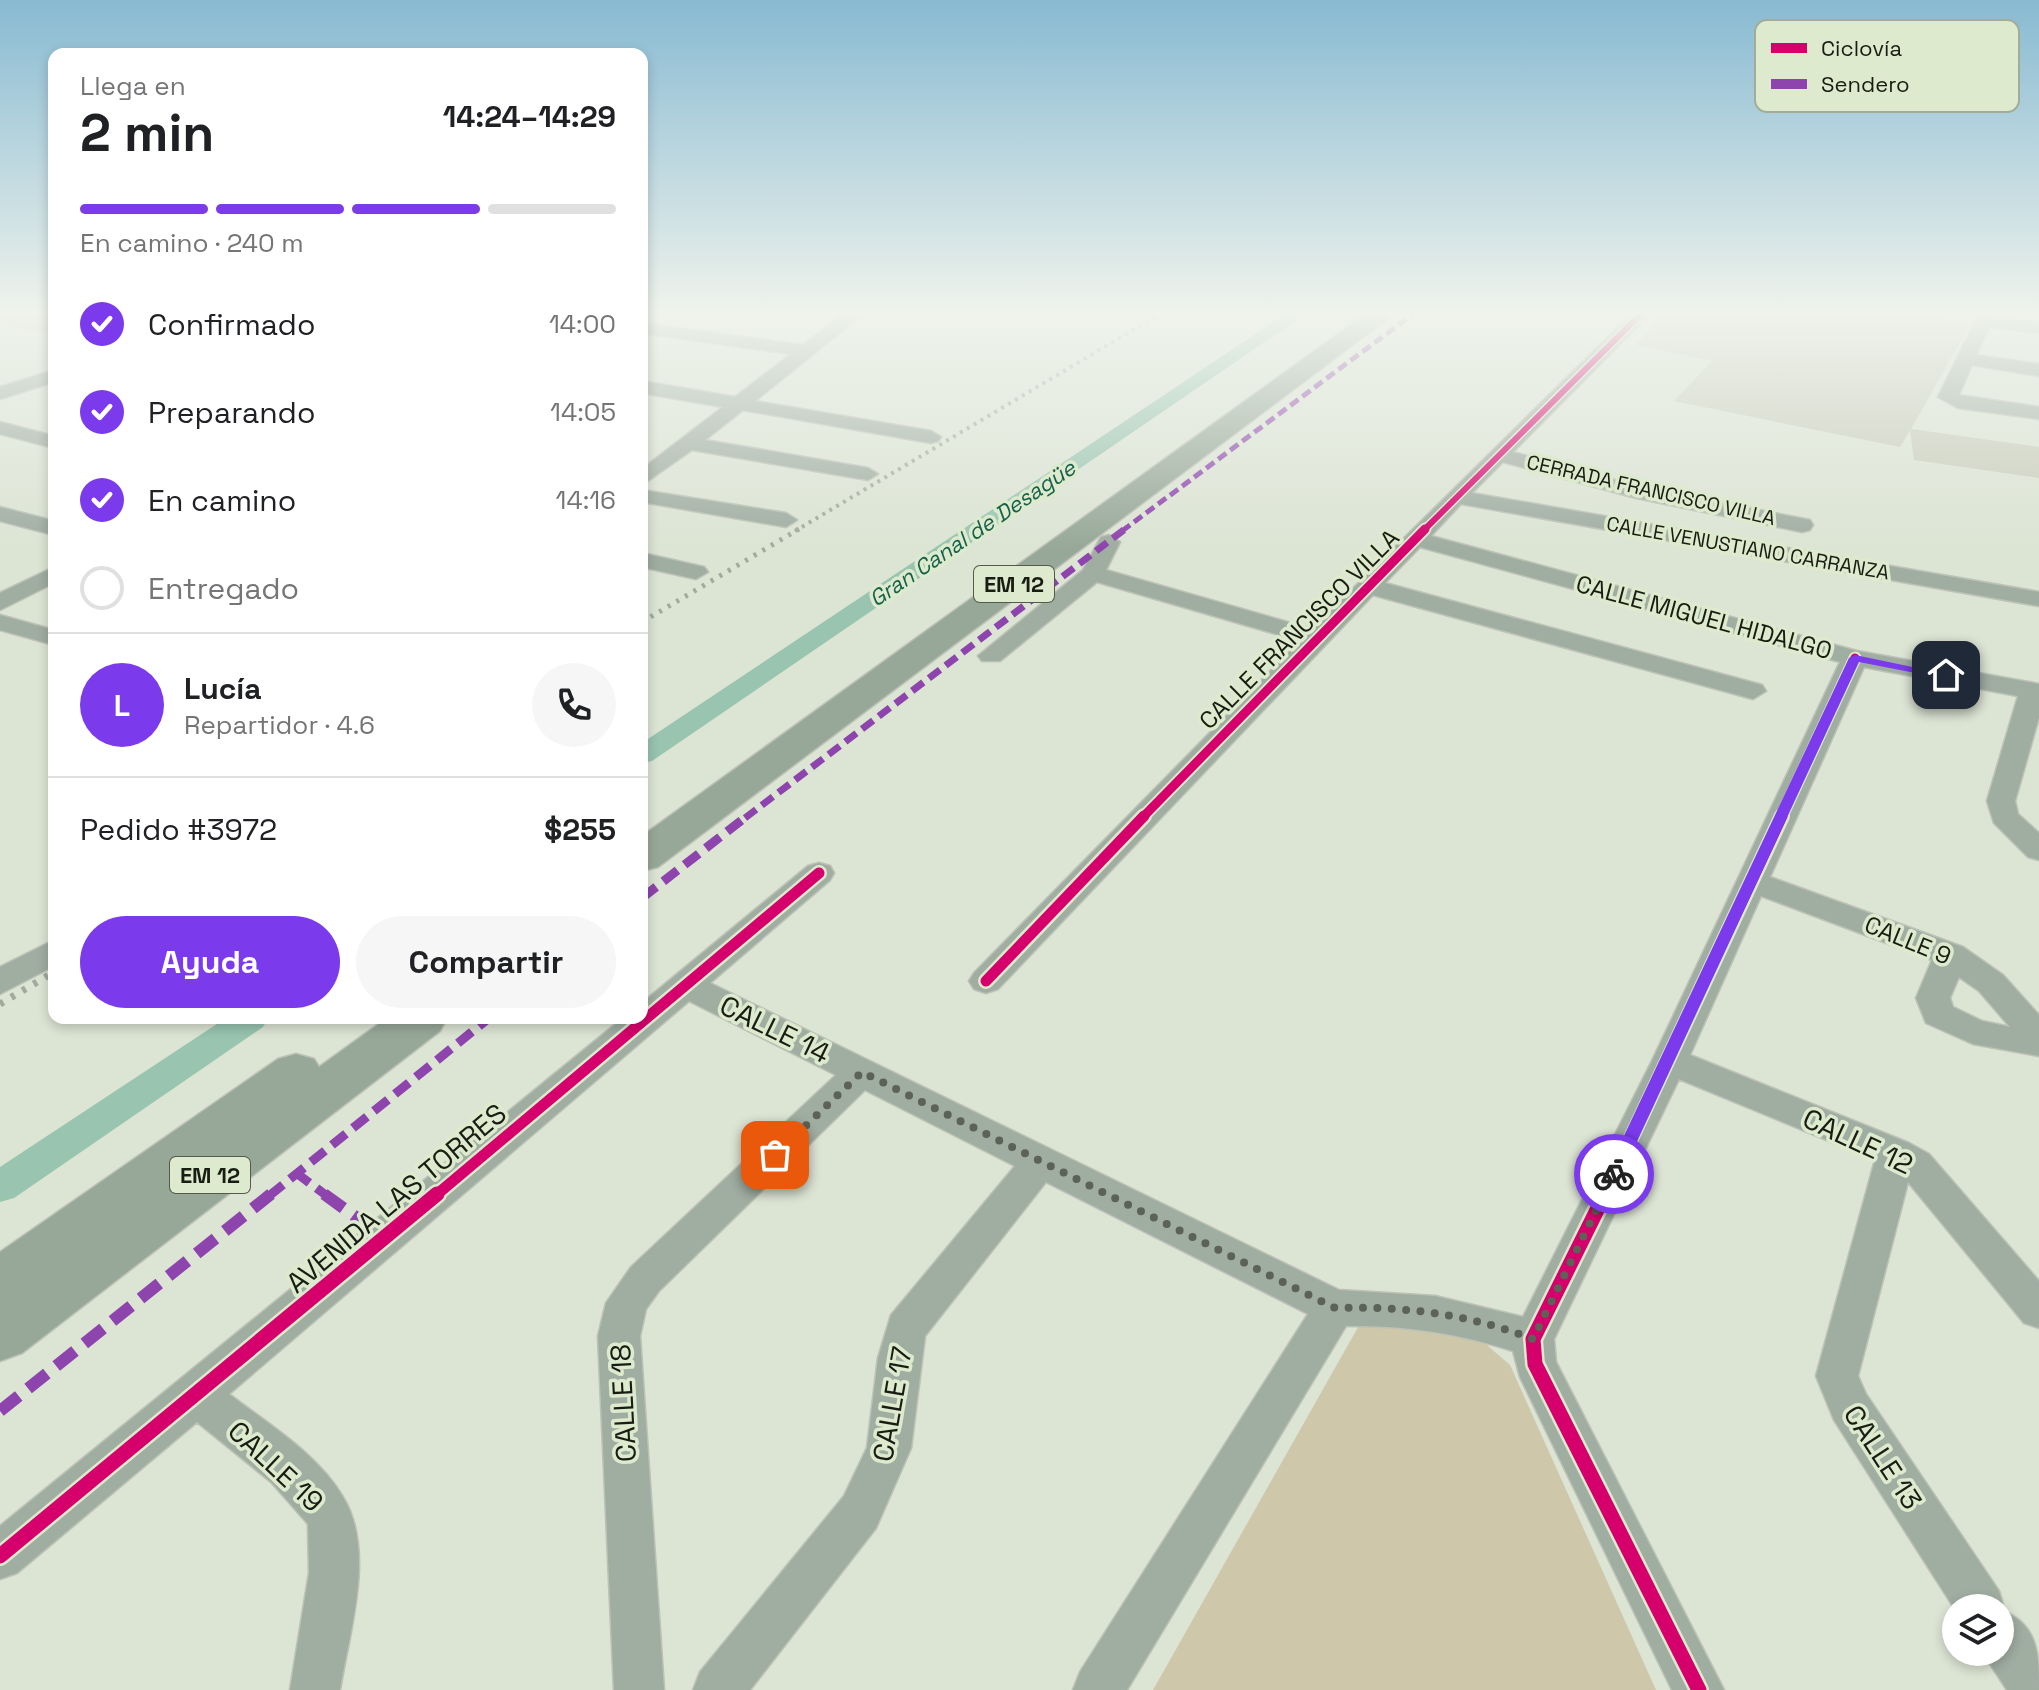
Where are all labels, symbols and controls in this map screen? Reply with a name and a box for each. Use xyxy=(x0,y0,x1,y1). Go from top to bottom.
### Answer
legend xyxy=(1755,20,2019,112)
text: Ciclovía xyxy=(1821,34,1902,62)
text: Llega en xyxy=(80,69,186,103)
text: Sendero xyxy=(1821,70,1910,98)
text: 14:24–14:29 xyxy=(443,97,616,136)
text: 2 min xyxy=(80,100,214,166)
text: En camino · 240 m xyxy=(80,226,304,260)
icon: check xyxy=(80,302,124,346)
text: Confirmado xyxy=(148,305,315,344)
text: 14:00 xyxy=(549,307,616,341)
icon: check xyxy=(80,390,124,434)
text: Preparando xyxy=(148,393,315,432)
text: 14:05 xyxy=(550,395,616,429)
street label: CERRADA FRANCISCO VILLA xyxy=(1524,449,1778,531)
water label: Gran Canal de Desagüe xyxy=(863,453,1081,613)
icon: check xyxy=(80,478,124,522)
text: En camino xyxy=(148,481,296,520)
text: 14:16 xyxy=(556,483,616,517)
street label: CALLE VENUSTIANO CARRANZA xyxy=(1605,510,1892,586)
street label: CALLE FRANCISCO VILLA xyxy=(1192,522,1406,736)
road number: EM 12 xyxy=(974,566,1054,602)
street label: CALLE MIGUEL HIDALGO xyxy=(1573,568,1835,666)
text: Entregado xyxy=(148,569,299,608)
pin xyxy=(1912,641,1980,709)
icon: home xyxy=(1924,653,1968,697)
button: phone xyxy=(532,663,616,747)
text: Lucía xyxy=(184,669,262,708)
text: L xyxy=(114,686,130,725)
text: Repartidor · 4.6 xyxy=(184,708,375,742)
text: Pedido #3972 xyxy=(80,810,277,849)
text: $255 xyxy=(544,810,616,849)
street label: CALLE 9 xyxy=(1860,909,1956,971)
button: Ayuda xyxy=(80,916,340,1008)
button: Compartir xyxy=(356,916,616,1008)
street label: CALLE 14 xyxy=(714,987,836,1071)
street label: AVENIDA LAS TORRES xyxy=(279,1095,513,1301)
street label: CALLE 12 xyxy=(1797,1100,1919,1182)
pin xyxy=(741,1121,809,1189)
icon: bag xyxy=(753,1133,797,1177)
courier xyxy=(1574,1134,1654,1214)
icon: bike xyxy=(1592,1152,1636,1196)
road number: EM 12 xyxy=(170,1157,250,1193)
street label: CALLE 18 xyxy=(602,1343,644,1463)
street label: CALLE 17 xyxy=(864,1344,920,1464)
street label: CALLE 13 xyxy=(1836,1398,1930,1516)
street label: CALLE 19 xyxy=(221,1413,331,1519)
map controls xyxy=(1942,1594,2014,1666)
button: layers xyxy=(1942,1594,2014,1666)

